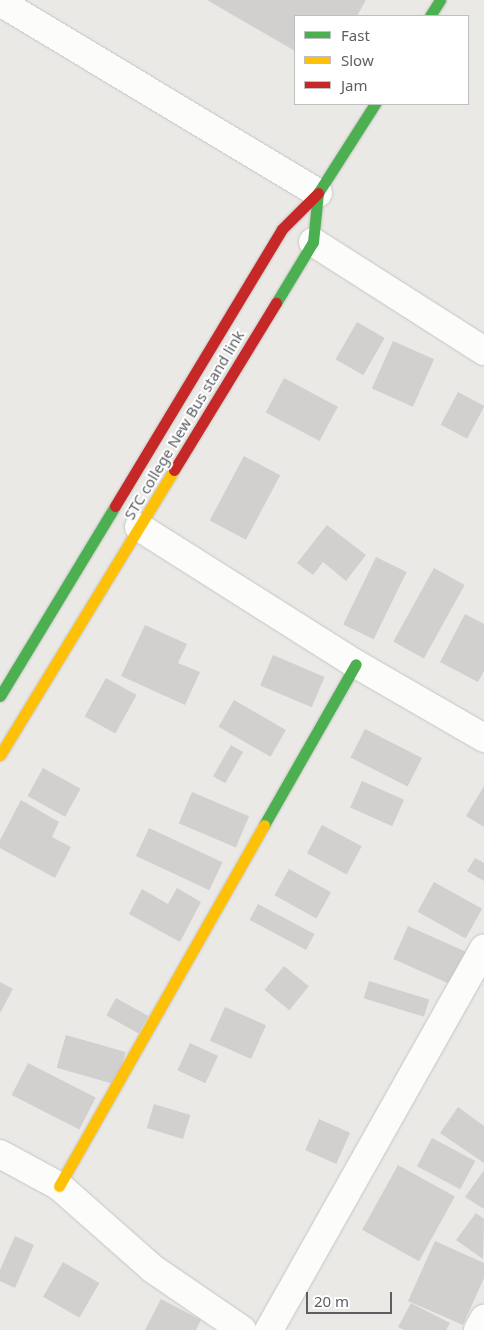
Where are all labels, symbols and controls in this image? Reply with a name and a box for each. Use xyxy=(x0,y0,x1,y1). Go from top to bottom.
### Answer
legend xyxy=(294,15,469,105)
text: Fast xyxy=(341,25,370,45)
text: Slow xyxy=(341,50,374,70)
text: Jam xyxy=(341,75,368,95)
street label: STC college New Bus stand link xyxy=(120,327,248,523)
scale bar xyxy=(309,1282,395,1314)
text: 20 m xyxy=(314,1291,349,1311)

